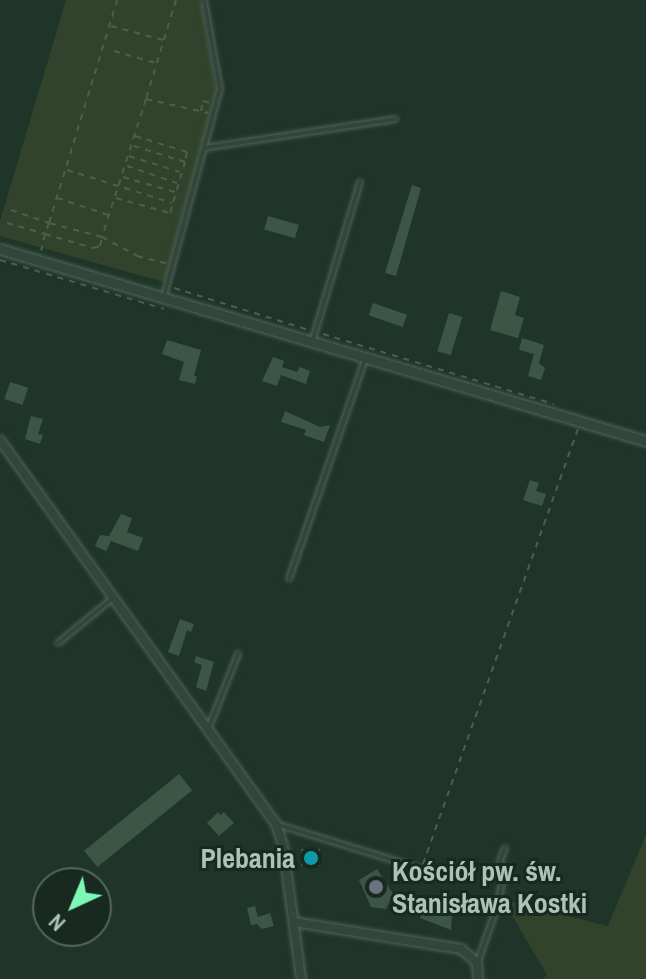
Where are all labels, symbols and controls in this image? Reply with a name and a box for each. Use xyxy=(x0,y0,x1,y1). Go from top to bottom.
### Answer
place label: Plebania xyxy=(201,841,295,875)
marker: Plebania xyxy=(302,849,320,867)
place label: Kościół pw. św. Stanisława Kostki xyxy=(392,854,587,920)
north arrow xyxy=(32,867,112,947)
marker: Kościół pw. św. Stanisława Kostki xyxy=(367,878,385,896)
text: N xyxy=(42,908,72,938)

